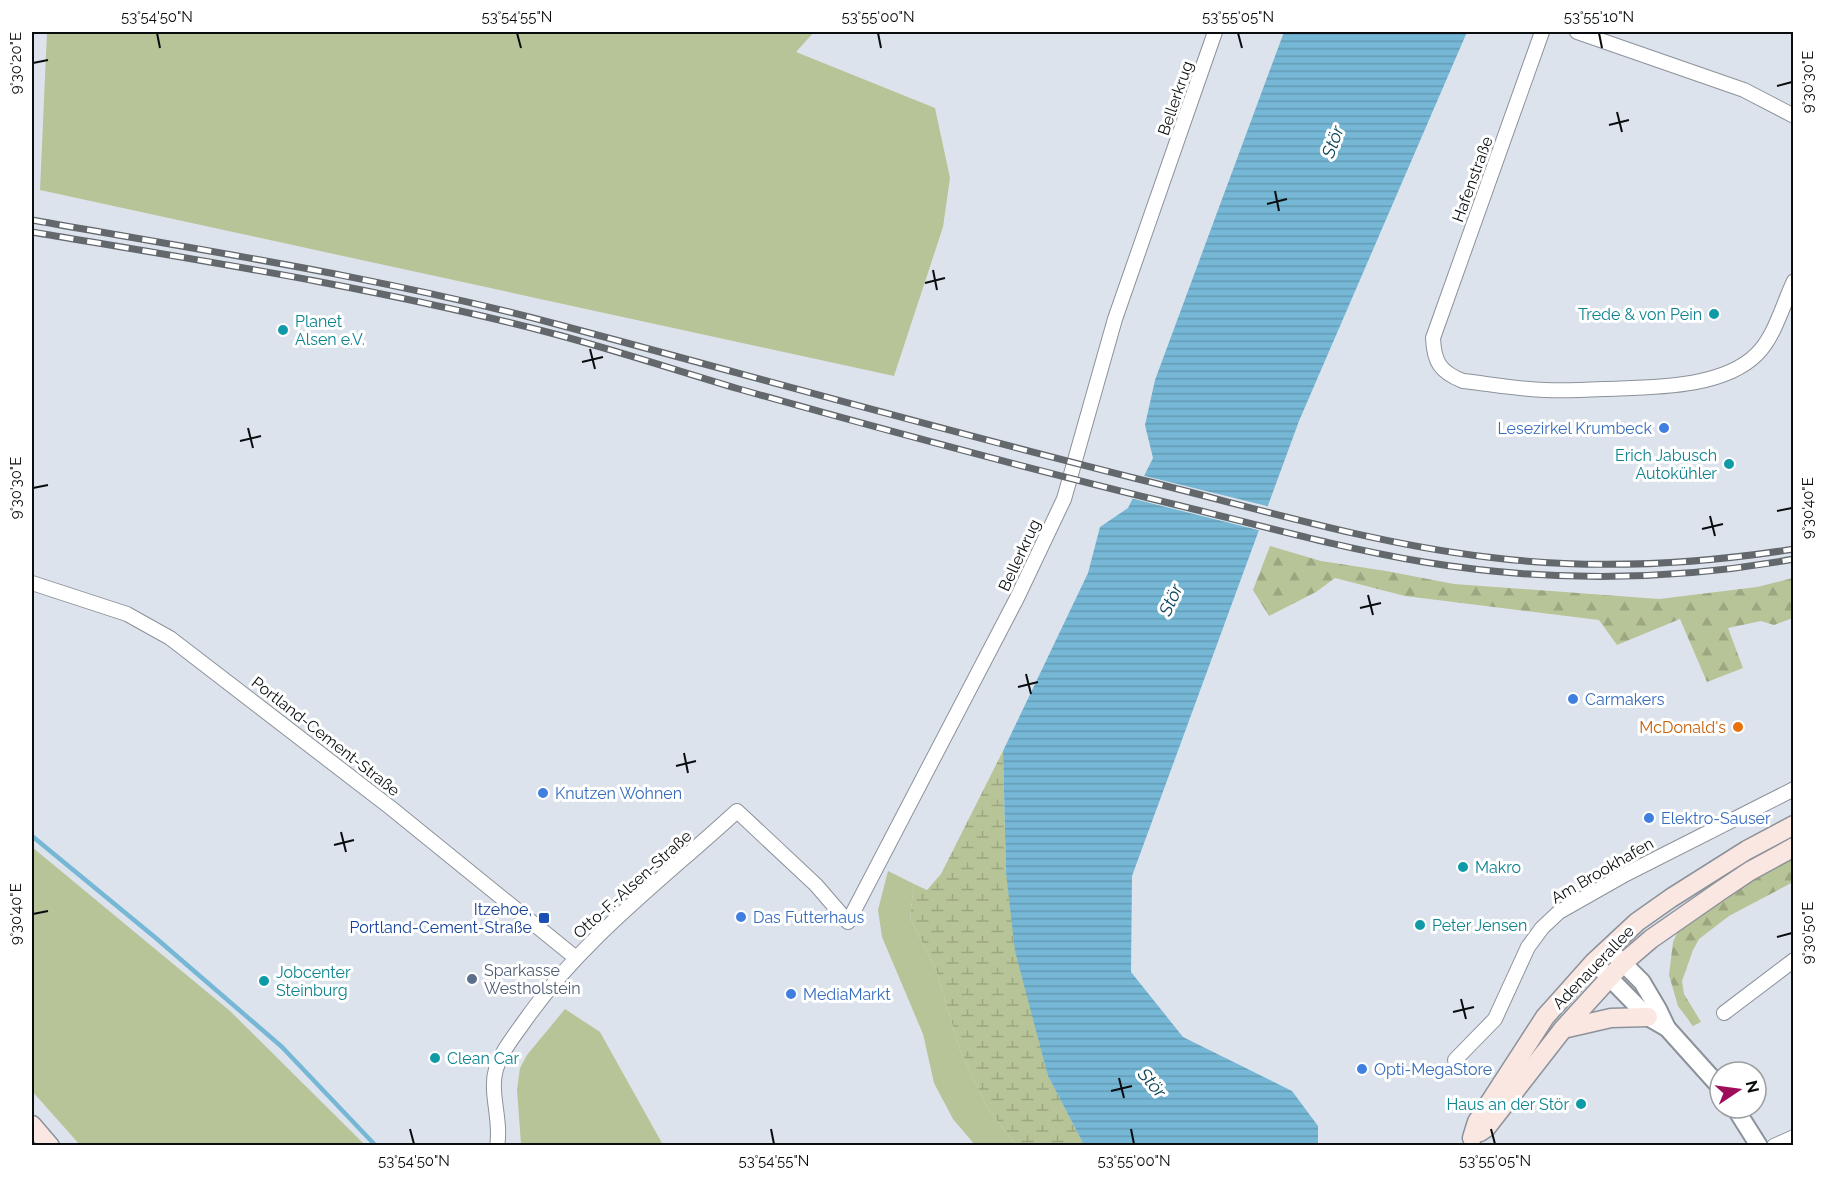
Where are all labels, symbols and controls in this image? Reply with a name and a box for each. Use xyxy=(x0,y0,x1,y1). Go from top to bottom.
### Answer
text: 53°54'50"N xyxy=(121,8,193,26)
text: 53°54'55"N xyxy=(482,8,552,26)
text: 53°55'00"N xyxy=(841,8,915,26)
text: 53°55'05"N xyxy=(1202,8,1274,26)
text: 53°55'10"N xyxy=(1564,8,1634,26)
text: 9°30'20"E xyxy=(7,32,25,94)
text: 9°30'30"E xyxy=(1799,51,1817,113)
street label: Bellerkrug xyxy=(1154,59,1197,138)
water label: Stör xyxy=(1317,122,1348,162)
street label: Hafenstraße xyxy=(1448,134,1497,225)
place label: Trede & von Pein xyxy=(1578,305,1702,324)
marker: Trede & von Pein xyxy=(1707,307,1721,321)
place label: Planet Alsen e.V. xyxy=(295,312,365,349)
marker: Planet Alsen e.V. xyxy=(276,323,290,337)
place label: Lesezirkel Krumbeck xyxy=(1497,419,1653,438)
marker: Lesezirkel Krumbeck xyxy=(1657,421,1671,435)
place label: Erich Jabusch Autokühler xyxy=(1615,446,1717,483)
text: 9°30'30"E xyxy=(7,457,25,519)
marker: Erich Jabusch Autokühler xyxy=(1722,457,1736,471)
text: 9°30'40"E xyxy=(1799,477,1817,539)
street label: Bellerkrug xyxy=(995,516,1044,594)
water label: Stör xyxy=(1154,580,1187,620)
street label: Portland-Cement-Straße xyxy=(248,673,403,800)
place label: Carmakers xyxy=(1585,690,1665,709)
marker: Carmakers xyxy=(1566,692,1580,706)
place label: McDonald's xyxy=(1639,718,1726,737)
marker: McDonald's xyxy=(1731,720,1745,734)
place label: Knutzen Wohnen xyxy=(555,784,682,803)
marker: Knutzen Wohnen xyxy=(536,786,550,800)
place label: Elektro-Sauser xyxy=(1661,809,1771,828)
marker: Elektro-Sauser xyxy=(1642,811,1656,825)
street label: Otto-F.-Alsen-Straße xyxy=(569,826,695,942)
street label: Am Brookhafen xyxy=(1548,833,1657,907)
place label: Makro xyxy=(1475,858,1521,877)
marker: Makro xyxy=(1456,860,1470,874)
text: 9°30'40"E xyxy=(7,883,25,945)
place label: Itzehoe, Portland-Cement-Straße xyxy=(349,900,532,937)
text: 9°30'50"E xyxy=(1799,902,1817,964)
place label: Das Futterhaus xyxy=(753,908,864,927)
marker: Das Futterhaus xyxy=(734,910,748,924)
marker: Itzehoe, Portland-Cement-Straße xyxy=(537,911,551,925)
place label: Peter Jensen xyxy=(1432,916,1527,935)
marker: Peter Jensen xyxy=(1413,918,1427,932)
street label: Adenauerallee xyxy=(1549,922,1638,1013)
place label: Sparkasse Westholstein xyxy=(484,961,581,998)
place label: Jobcenter Steinburg xyxy=(276,963,351,1000)
marker: Sparkasse Westholstein xyxy=(465,972,479,986)
marker: Jobcenter Steinburg xyxy=(257,974,271,988)
place label: MediaMarkt xyxy=(803,985,891,1004)
marker: MediaMarkt xyxy=(784,987,798,1001)
place label: Clean Car xyxy=(447,1049,520,1068)
marker: Clean Car xyxy=(428,1051,442,1065)
place label: Opti-MegaStore xyxy=(1374,1060,1492,1079)
north arrow xyxy=(1708,1060,1768,1120)
marker: Opti-MegaStore xyxy=(1355,1062,1369,1076)
water label: Stör xyxy=(1133,1063,1172,1102)
text: N xyxy=(1741,1079,1763,1095)
place label: Haus an der Stör xyxy=(1447,1095,1569,1114)
marker: Haus an der Stör xyxy=(1574,1097,1588,1111)
text: 53°54'50"N xyxy=(378,1152,450,1170)
text: 53°54'55"N xyxy=(739,1152,809,1170)
text: 53°55'00"N xyxy=(1097,1152,1171,1170)
text: 53°55'05"N xyxy=(1459,1152,1531,1170)

